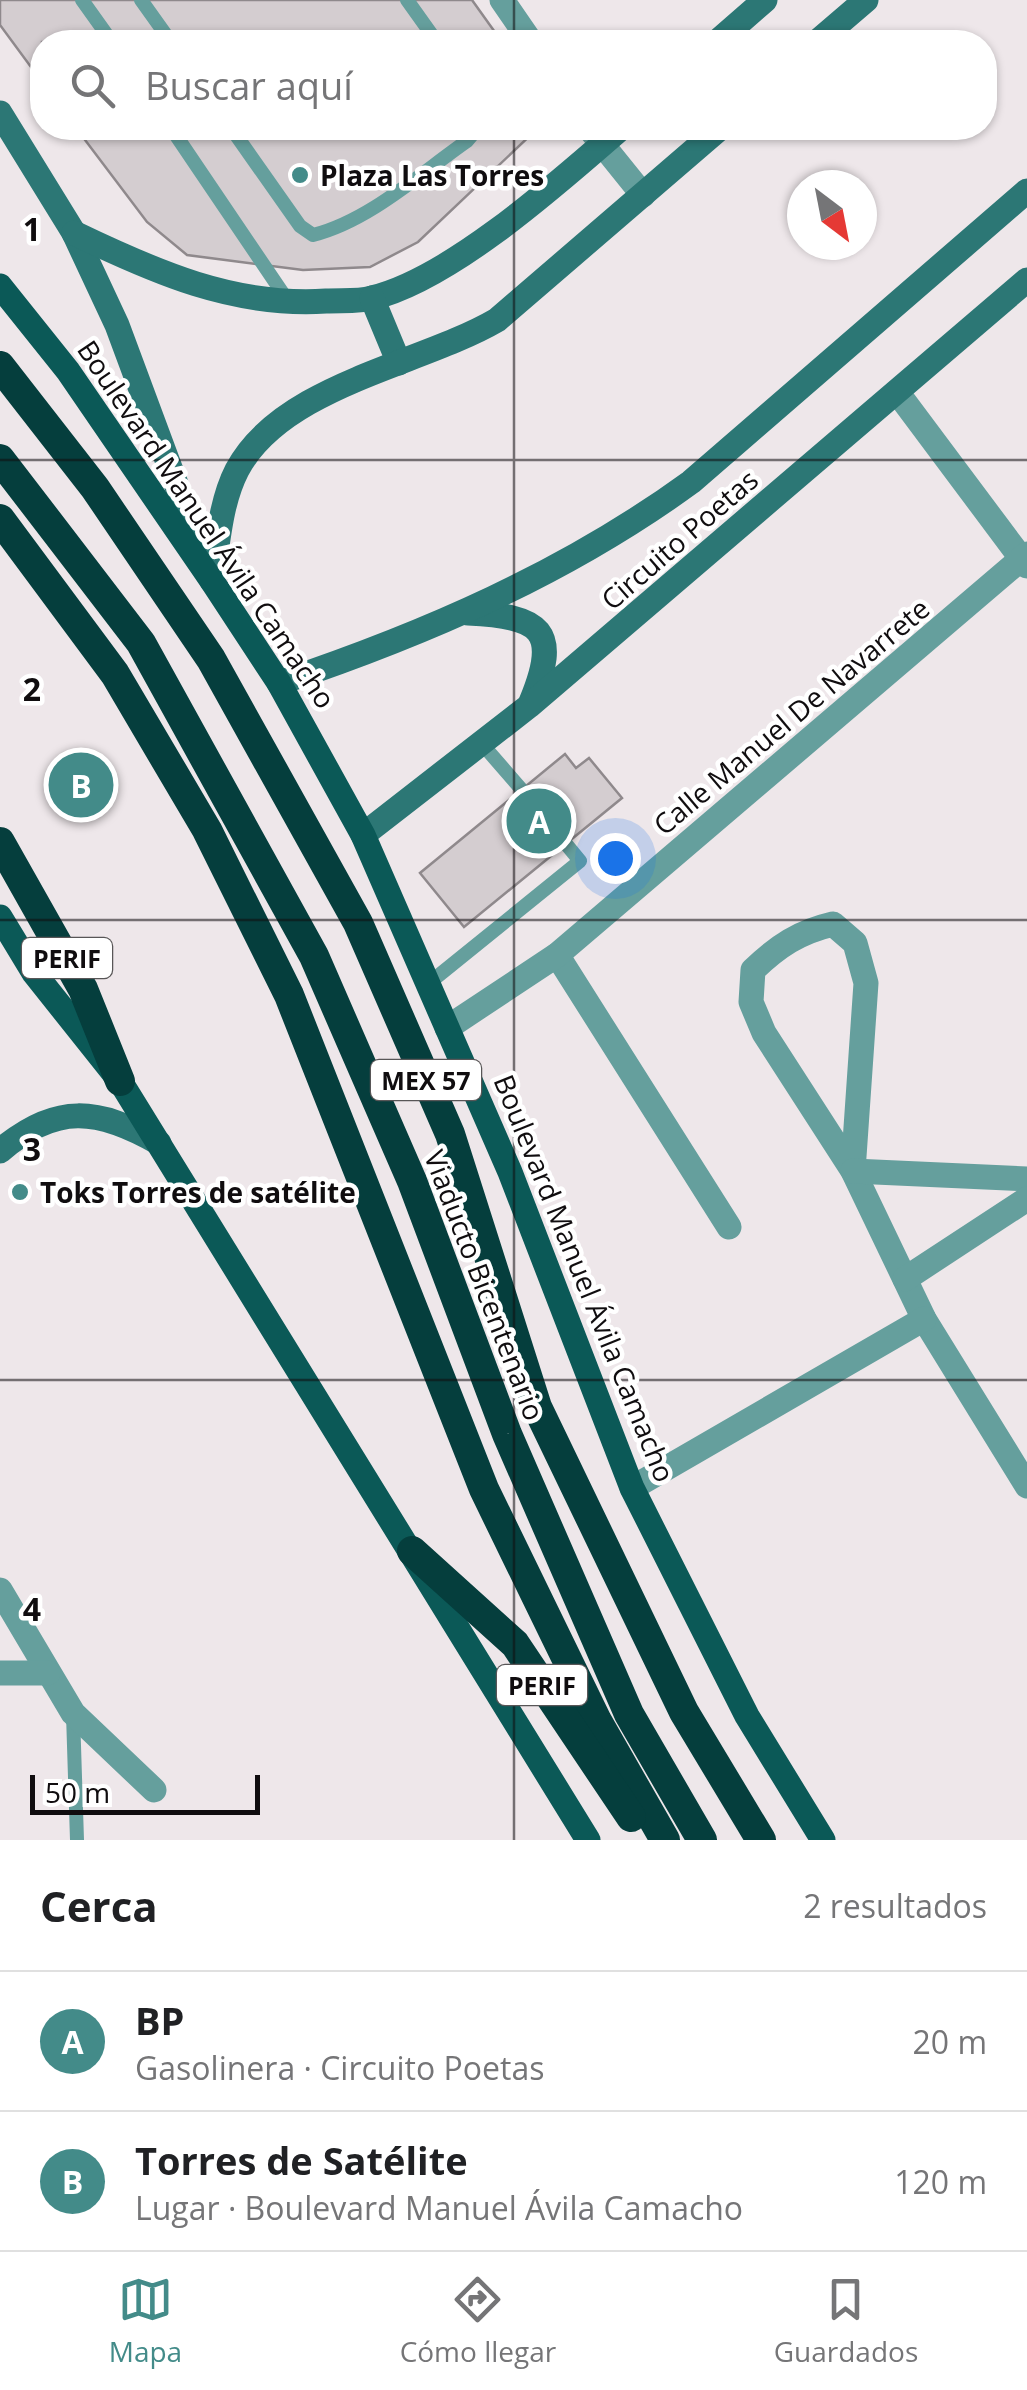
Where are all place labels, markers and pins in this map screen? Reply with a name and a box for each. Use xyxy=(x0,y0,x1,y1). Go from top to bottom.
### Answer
place label: Plaza Las Torres xyxy=(320,156,544,194)
marker: Plaza Las Torres xyxy=(289,164,311,186)
pin: B xyxy=(48,748,114,822)
pin: A xyxy=(506,784,572,858)
place label: Toks Torres de satélite xyxy=(40,1173,356,1211)
marker: Toks Torres de satélite xyxy=(9,1181,31,1203)

